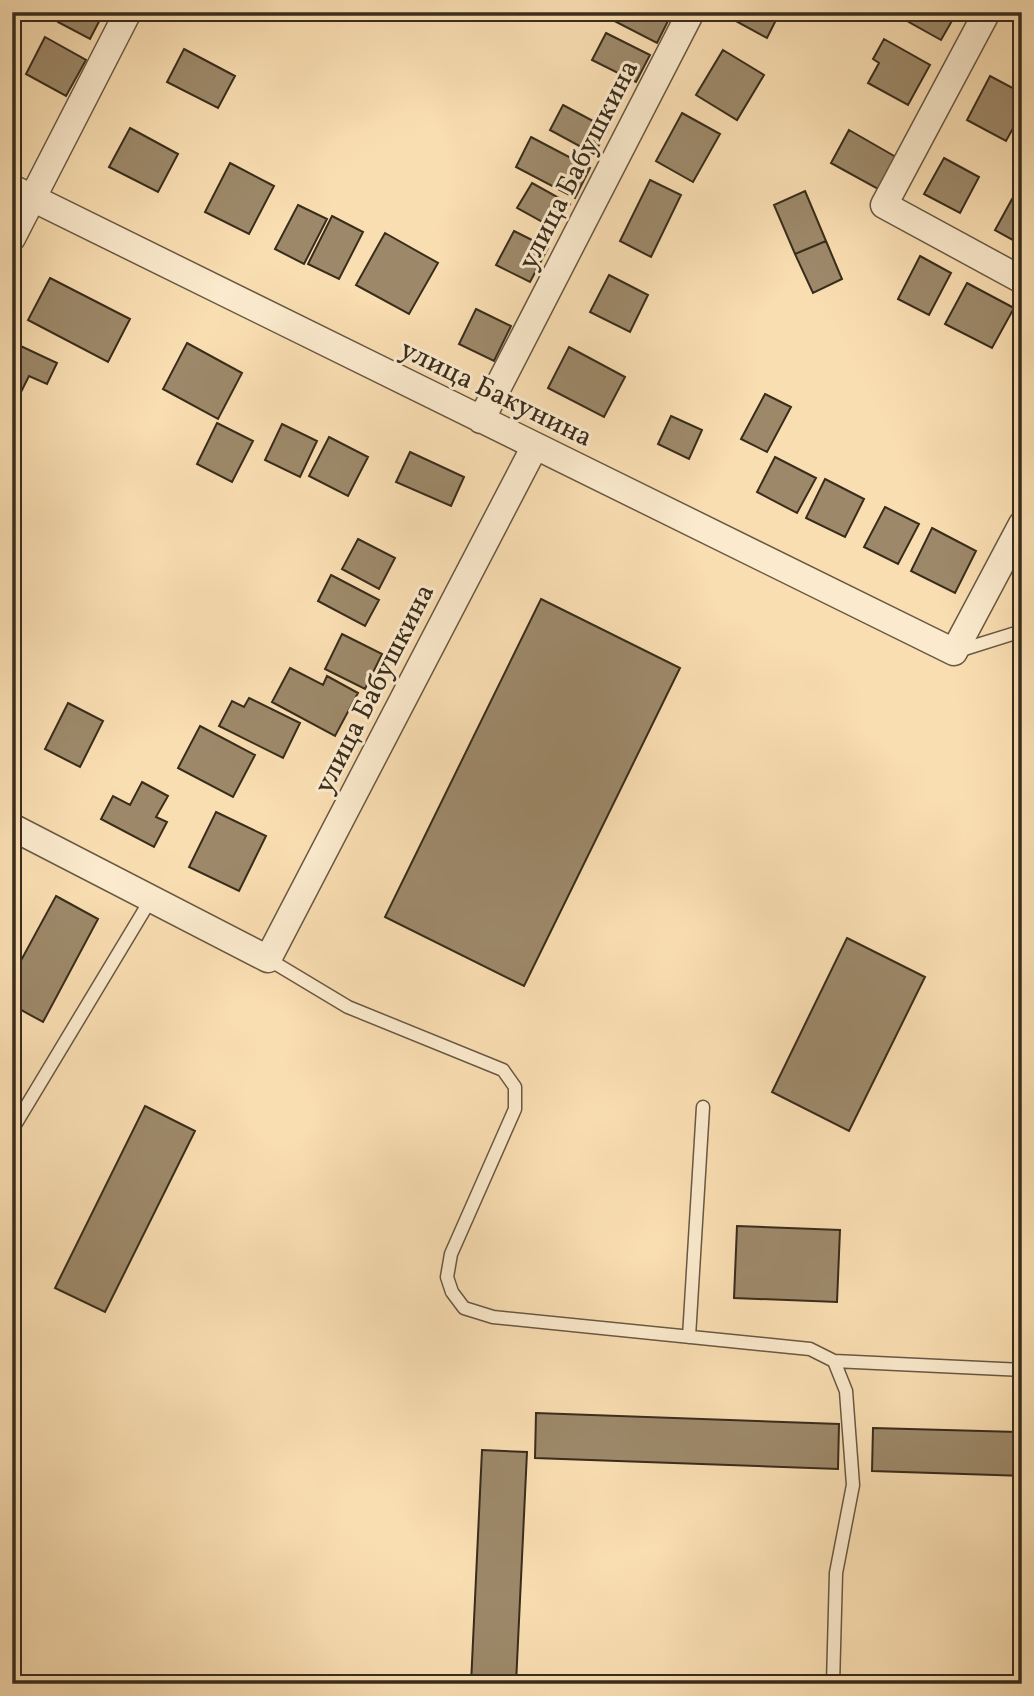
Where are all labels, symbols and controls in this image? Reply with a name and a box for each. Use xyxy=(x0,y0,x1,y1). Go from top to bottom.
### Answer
street label: улица Бабушкина xyxy=(509,54,649,277)
street label: улица Бакунина xyxy=(393,331,599,458)
street label: улица Бабушкина xyxy=(305,578,445,801)

